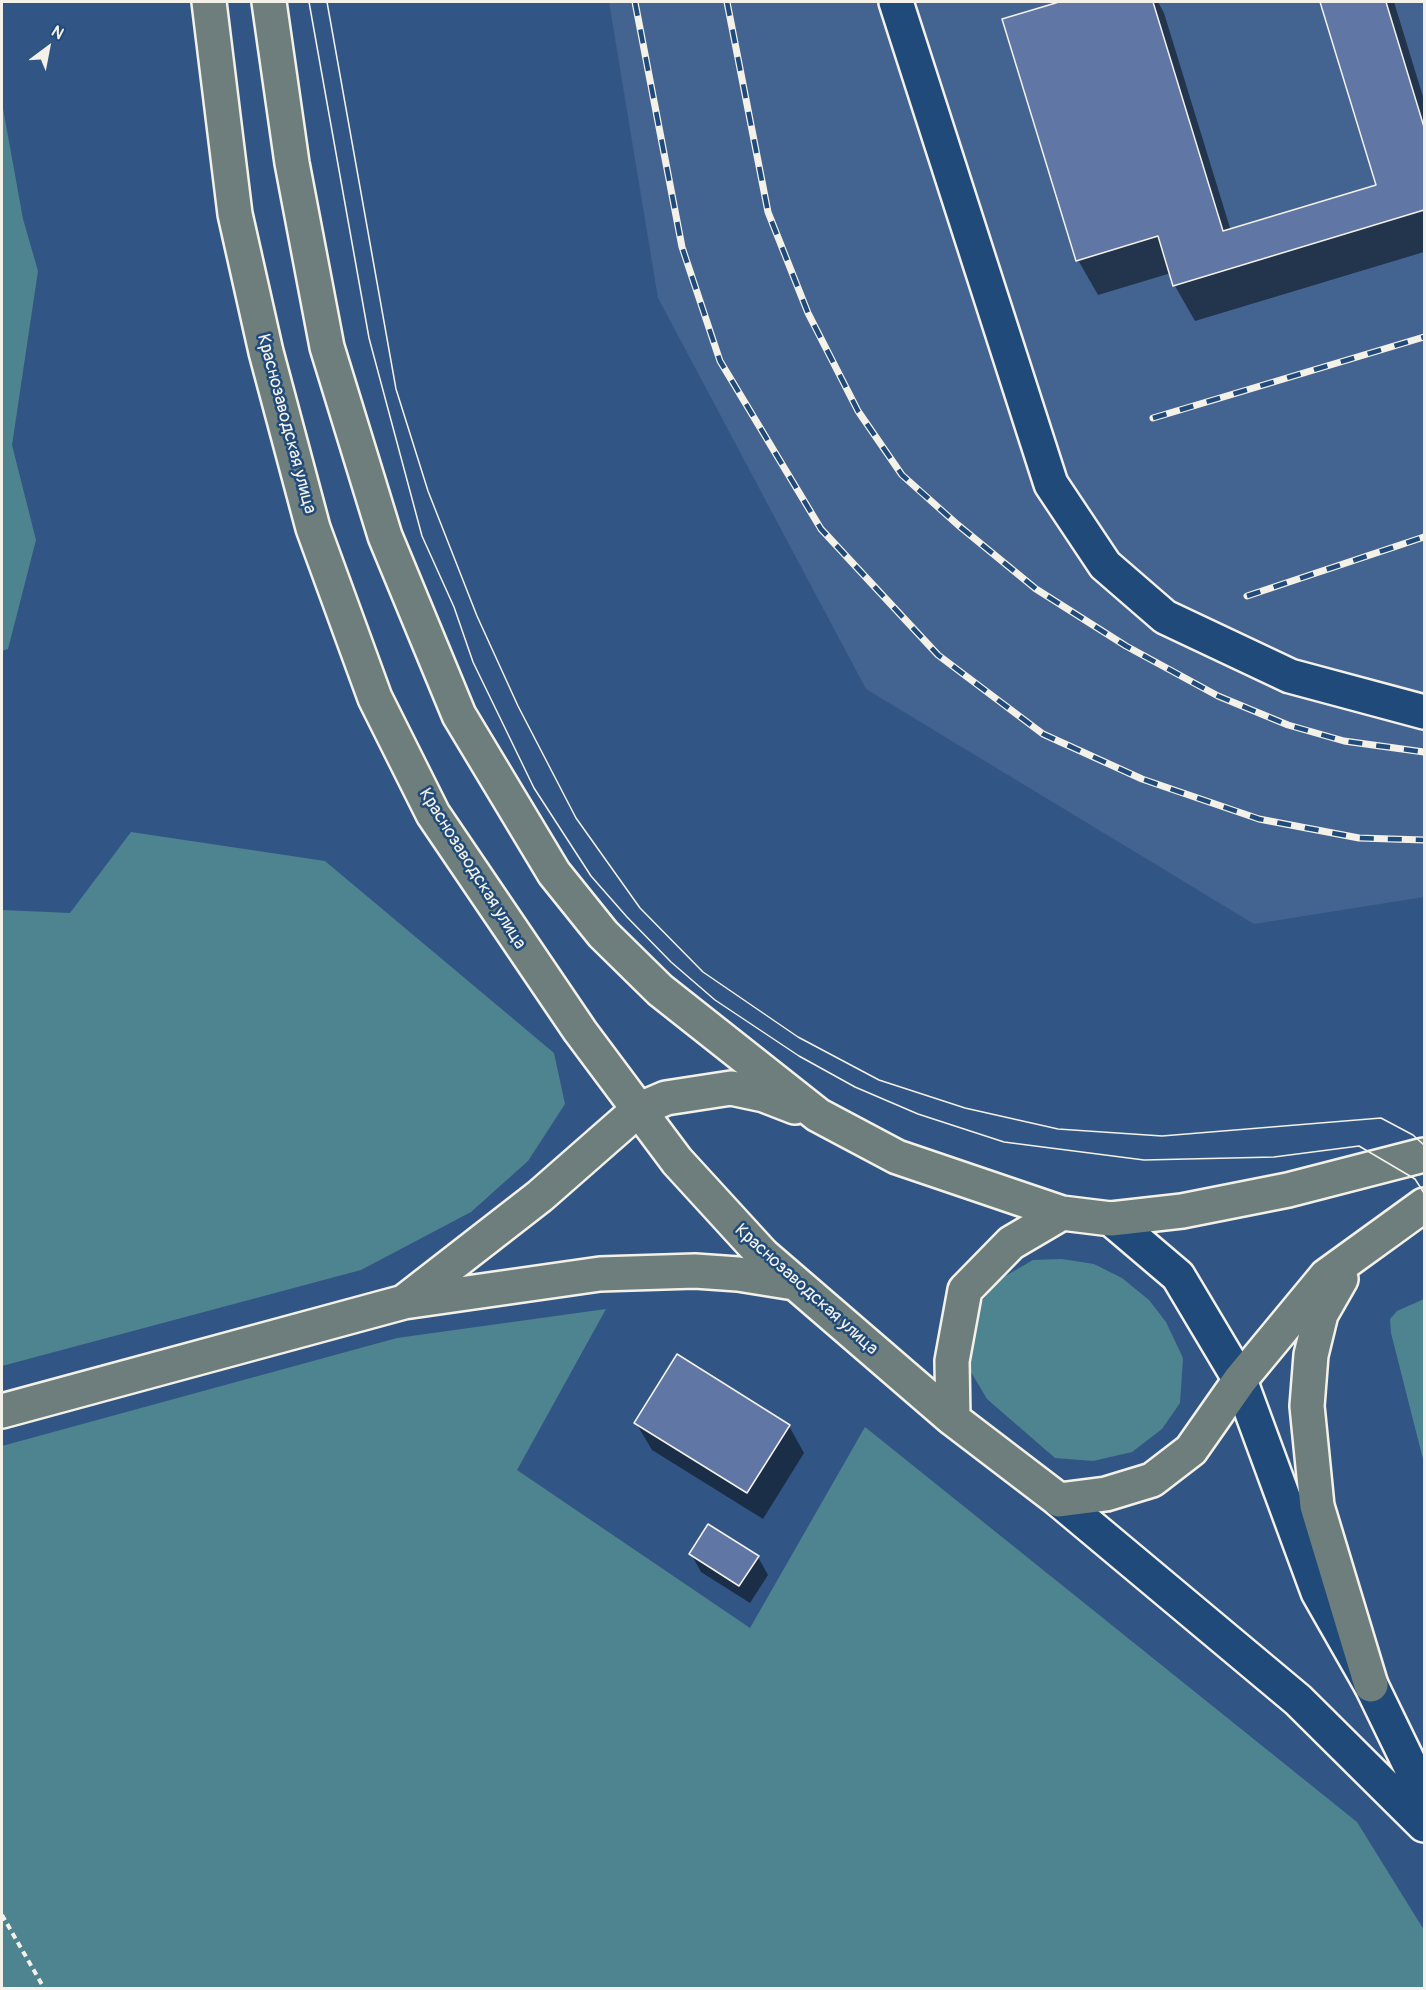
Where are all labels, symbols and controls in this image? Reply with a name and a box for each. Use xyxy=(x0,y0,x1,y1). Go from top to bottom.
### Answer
north arrow xyxy=(18,18,78,78)
text: N xyxy=(48,21,67,44)
street label: Краснозаводская улица xyxy=(252,332,320,516)
street label: Краснозаводская улица xyxy=(414,785,530,953)
street label: Краснозаводская улица xyxy=(730,1220,882,1360)

